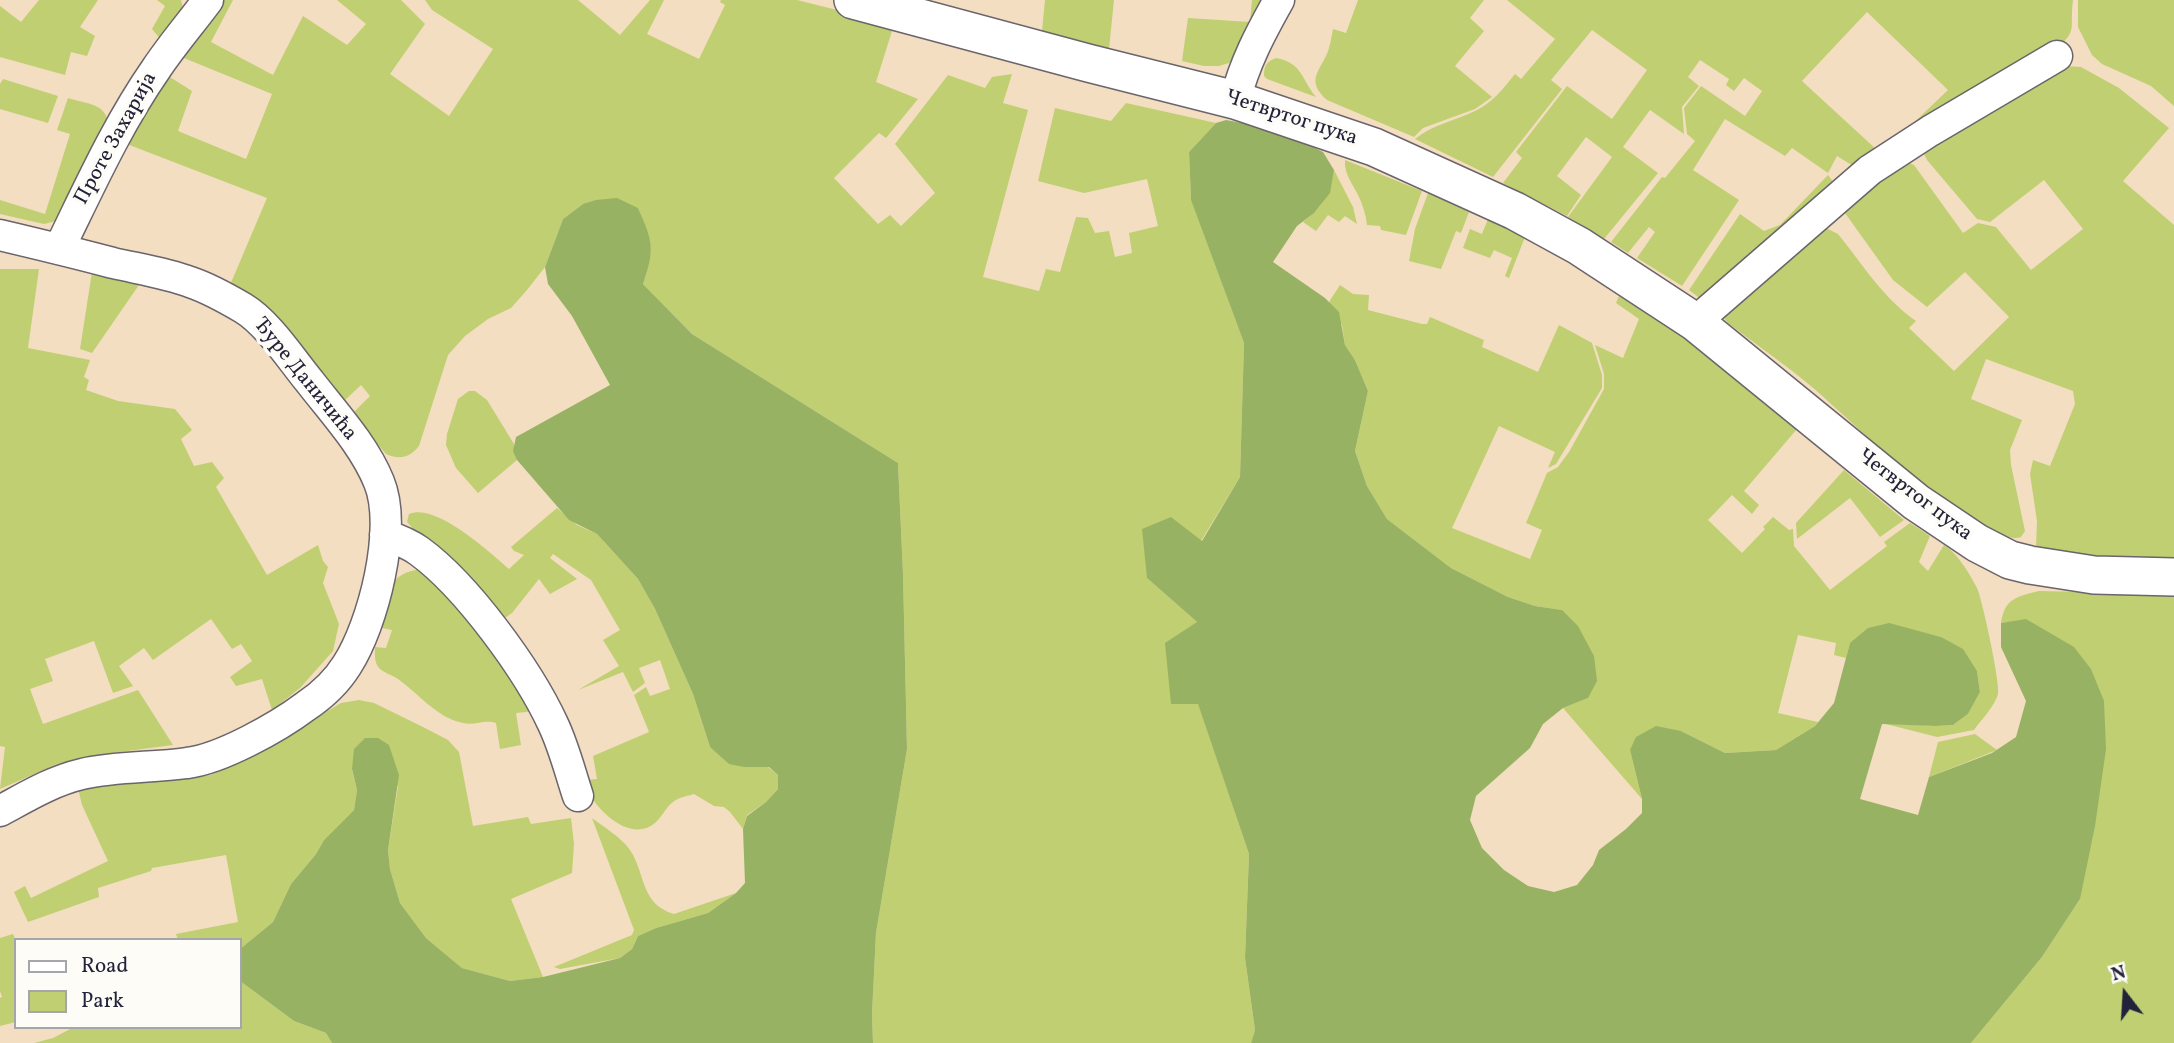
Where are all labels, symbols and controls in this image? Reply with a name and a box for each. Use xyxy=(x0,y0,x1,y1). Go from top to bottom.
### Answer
street label: Проте Захарија xyxy=(70,68,164,210)
street label: Четвртог пука xyxy=(1222,86,1360,152)
street label: Ђуре Даничића xyxy=(247,313,361,447)
street label: Четвртог пука xyxy=(1851,444,1977,548)
legend xyxy=(14,938,242,1029)
text: Road xyxy=(81,952,128,981)
north arrow xyxy=(2090,959,2160,1029)
text: N xyxy=(2108,959,2129,988)
text: Park xyxy=(81,987,124,1016)

